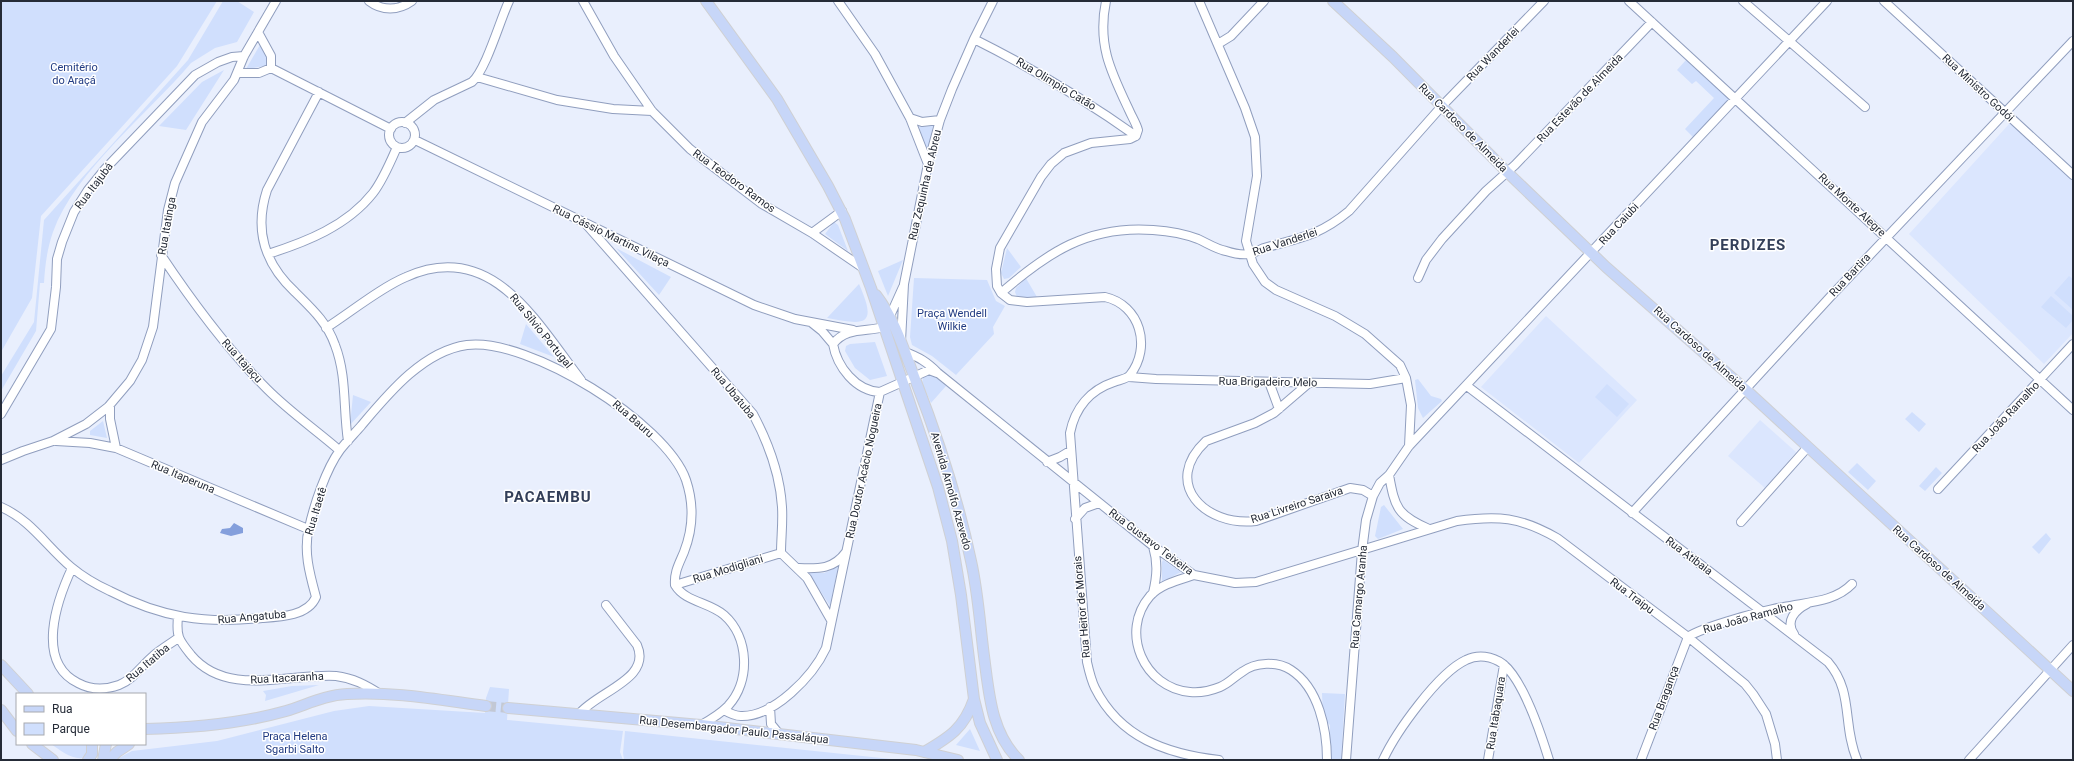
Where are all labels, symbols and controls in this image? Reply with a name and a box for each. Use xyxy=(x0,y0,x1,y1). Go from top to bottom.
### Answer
street label: Rua Wanderlei xyxy=(1464,24,1522,84)
street label: Rua Estevão de Almeida xyxy=(1534,51,1626,145)
street label: Rua Ministro Godói xyxy=(1939,51,2017,125)
street label: Rua Olimpio Catão xyxy=(1014,55,1098,113)
park label: Cemitério do Araçá xyxy=(50,61,98,87)
street label: Rua Cardoso de Almeida xyxy=(1416,81,1510,175)
street label: Rua Zequinha de Abreu xyxy=(906,128,944,242)
street label: Rua Teodoro Ramos xyxy=(690,147,778,216)
street label: Rua Itajubá xyxy=(72,160,116,212)
street label: Rua Monte Alegre xyxy=(1816,171,1888,240)
street label: Rua Itatinga xyxy=(156,196,178,256)
street label: Rua Caiubi xyxy=(1596,200,1642,248)
street label: Rua Cássio Martins Vilaça xyxy=(551,202,671,270)
street label: Rua Vanderlei xyxy=(1251,225,1319,259)
district label: PERDIZES xyxy=(1710,236,1786,254)
street label: Rua Bartira xyxy=(1827,251,1873,299)
street label: Rua Sílvio Portugal xyxy=(507,291,575,371)
street label: Rua Cardoso de Almeida xyxy=(1651,304,1749,394)
park label: Praça Wendell Wilkie xyxy=(917,307,987,333)
street label: Rua Itajaçu xyxy=(219,336,265,386)
street label: Rua Ubatuba xyxy=(708,365,758,421)
street label: Rua Brigadeiro Melo xyxy=(1219,375,1317,389)
street label: Rua João Ramalho xyxy=(1970,379,2042,455)
street label: Rua Bauru xyxy=(610,398,656,440)
street label: Rua Doutor Acácio Nogueira xyxy=(843,402,885,540)
street label: Avenida Arnolfo Azevedo xyxy=(928,430,974,552)
street label: Rua Itaperuna xyxy=(149,458,217,496)
street label: Rua Livreiro Saraiva xyxy=(1249,484,1345,526)
street label: Rua Itaetê xyxy=(303,485,329,537)
district label: PACAEMBU xyxy=(504,488,592,506)
street label: Rua Gustavo Teixeira xyxy=(1106,506,1196,578)
street label: Rua Cardoso de Almeida xyxy=(1890,523,1988,613)
street label: Rua Atibaia xyxy=(1663,534,1715,578)
street label: Rua Camargo Aranha xyxy=(1348,545,1370,649)
street label: Rua Modigliani xyxy=(691,552,765,586)
street label: Rua Heitor de Morais xyxy=(1071,555,1093,659)
street label: Rua Traipu xyxy=(1607,575,1657,617)
street label: Rua João Ramalho xyxy=(1702,600,1794,636)
street label: Rua Angatuba xyxy=(217,608,287,626)
street label: Rua Itatiba xyxy=(124,641,172,685)
street label: Rua Bragança xyxy=(1646,664,1682,732)
street label: Rua Itacaranha xyxy=(250,670,324,686)
street label: Rua Itabaquara xyxy=(1484,675,1508,751)
legend xyxy=(16,693,146,745)
text: Rua xyxy=(52,702,73,716)
street label: Rua Desembargador Paulo Passaláqua xyxy=(639,714,829,746)
text: Parque xyxy=(52,722,90,736)
park label: Praça Helena Sgarbi Salto xyxy=(262,730,328,756)

